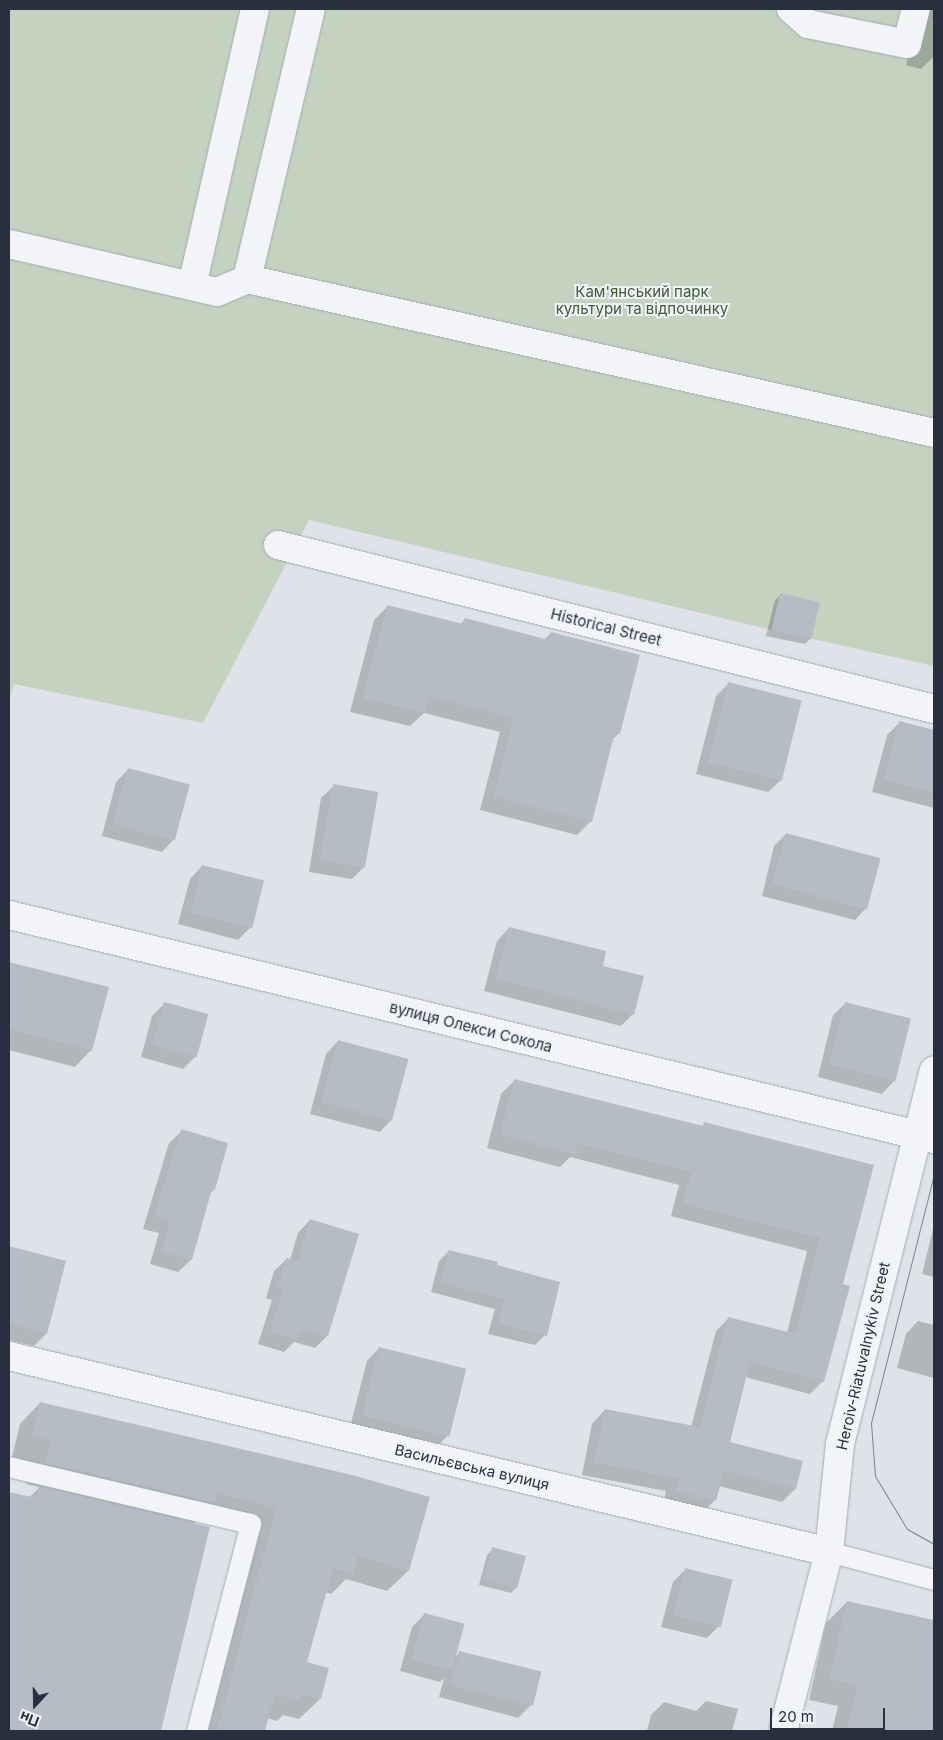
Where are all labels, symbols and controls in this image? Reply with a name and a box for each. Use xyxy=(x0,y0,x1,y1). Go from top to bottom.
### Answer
park label: Кам'янський парк культури та відпочинку xyxy=(556,282,728,317)
street label: Historical Street xyxy=(549,605,663,649)
street label: вулиця Олекси Сокола xyxy=(388,998,554,1056)
street label: Heroiv-Riatuvalnykiv Street xyxy=(833,1260,893,1452)
street label: Васильєвська вулиця xyxy=(393,1440,551,1494)
north arrow xyxy=(10,1680,60,1730)
scale bar xyxy=(773,1698,888,1730)
text: 20 m xyxy=(778,1707,814,1726)
text: Пн xyxy=(17,1708,41,1731)

